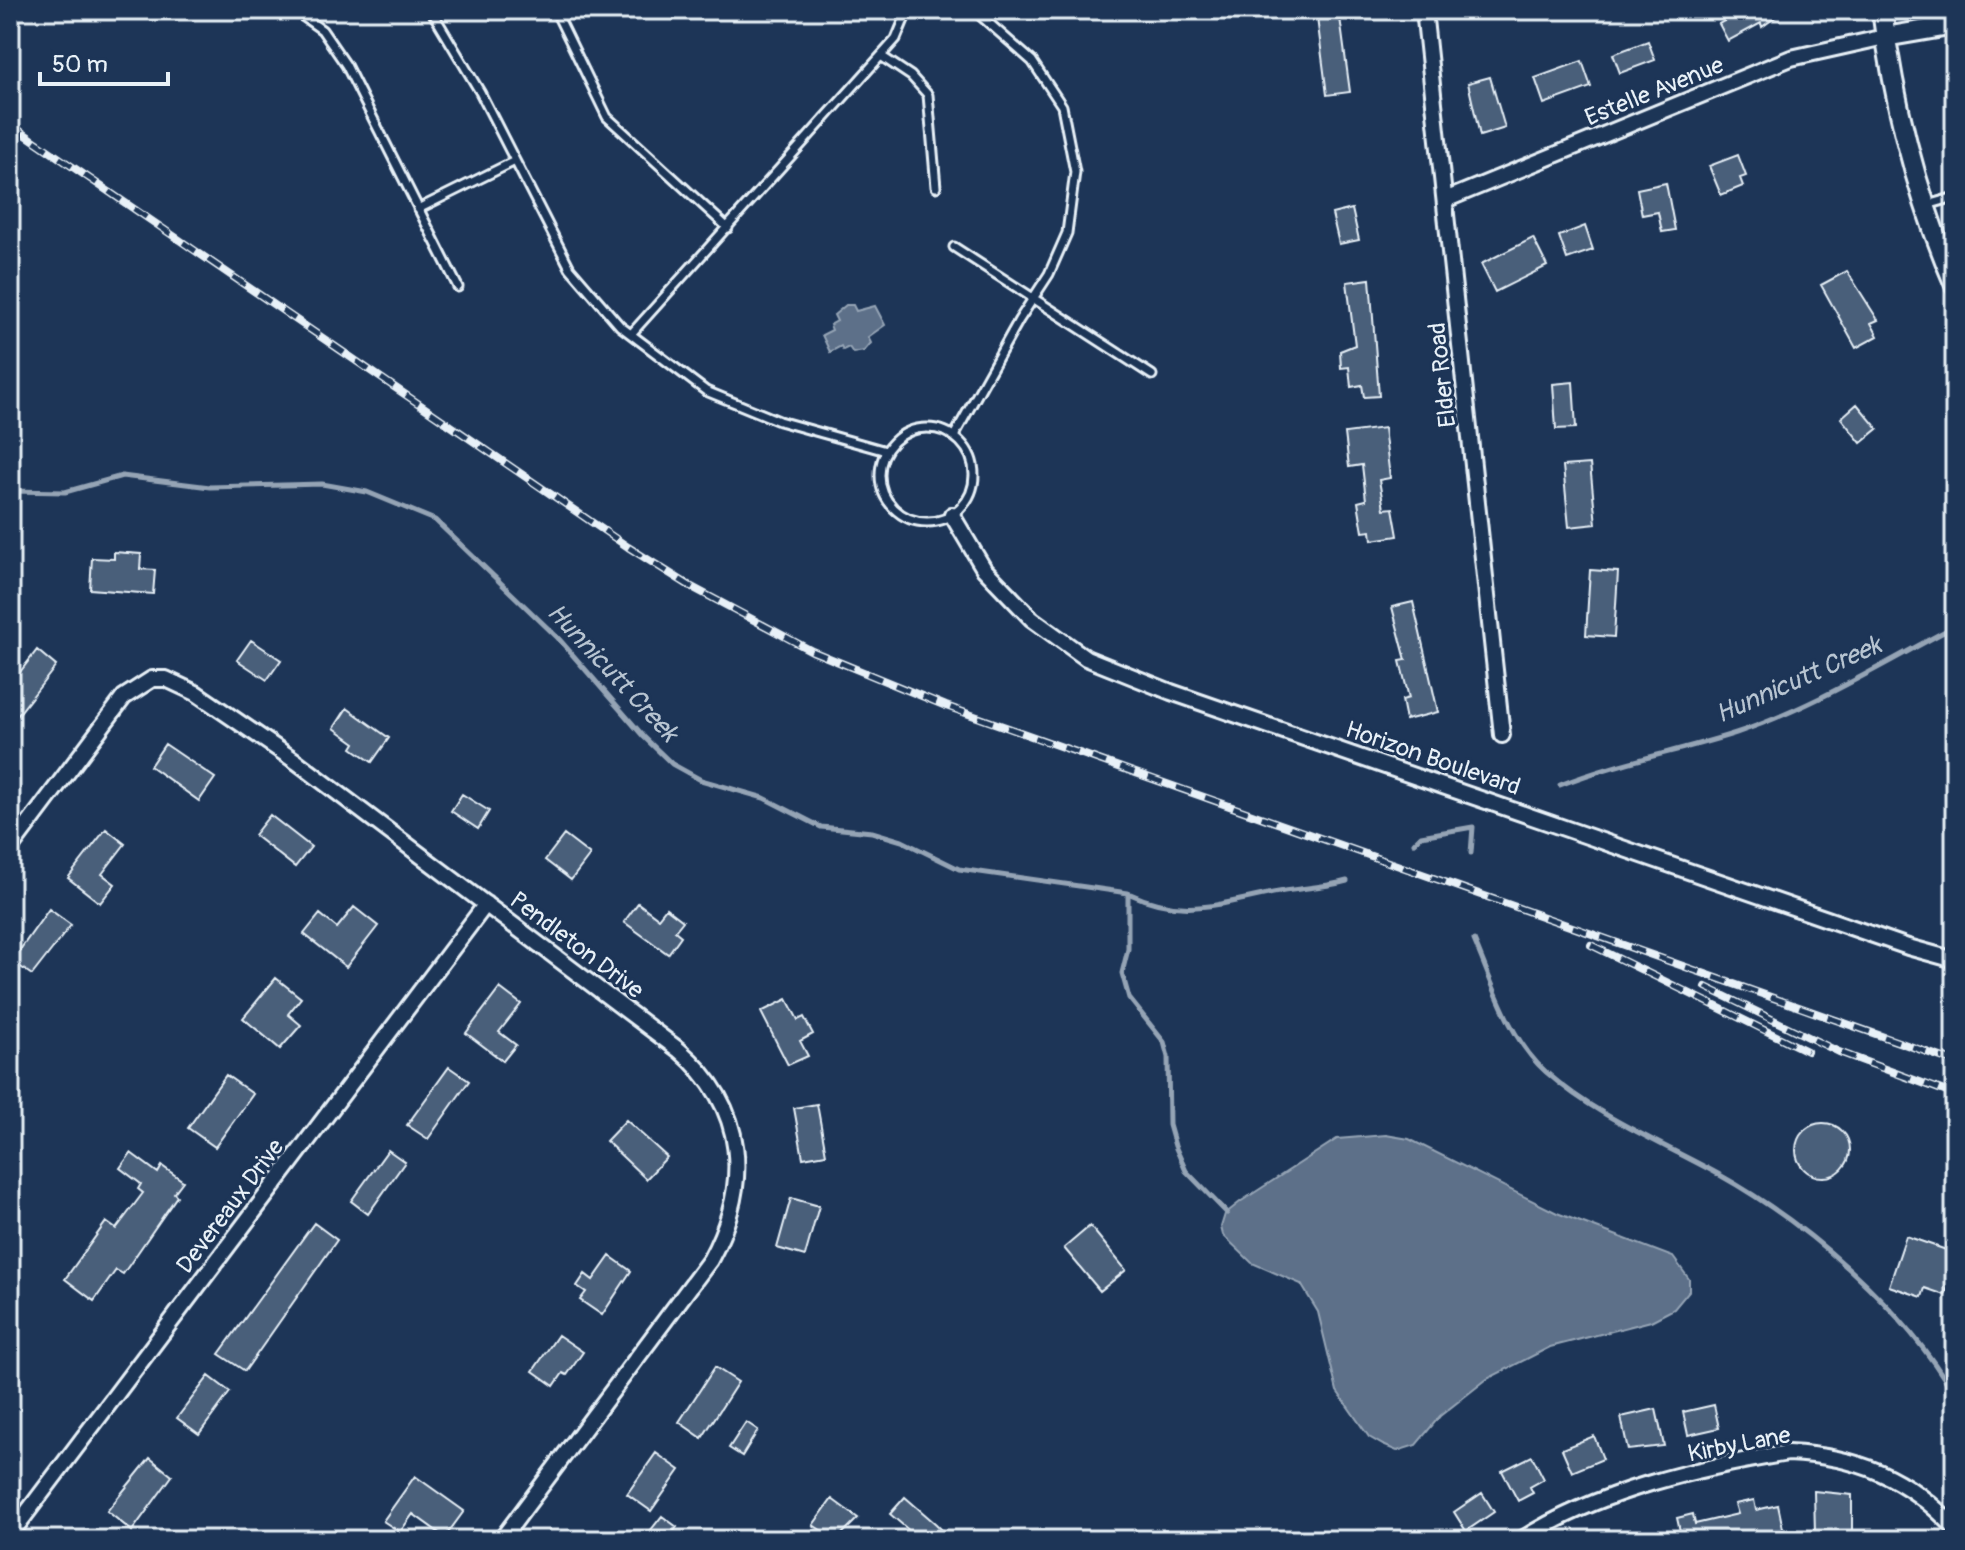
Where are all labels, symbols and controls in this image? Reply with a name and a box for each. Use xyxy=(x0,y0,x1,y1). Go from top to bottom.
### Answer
scale bar xyxy=(40,36,168,86)
text: 50 m xyxy=(52,50,108,79)
street label: Estelle Avenue xyxy=(1581,50,1728,132)
street label: Elder Road xyxy=(1423,321,1462,429)
water label: Hunnicutt Creek xyxy=(540,597,686,750)
water label: Hunnicutt Creek xyxy=(1711,628,1888,731)
street label: Horizon Boulevard xyxy=(1342,715,1524,802)
street label: Pendleton Drive xyxy=(504,886,649,1005)
street label: Devereaux Drive xyxy=(170,1133,290,1279)
street label: Kirby Lane xyxy=(1685,1420,1793,1469)

